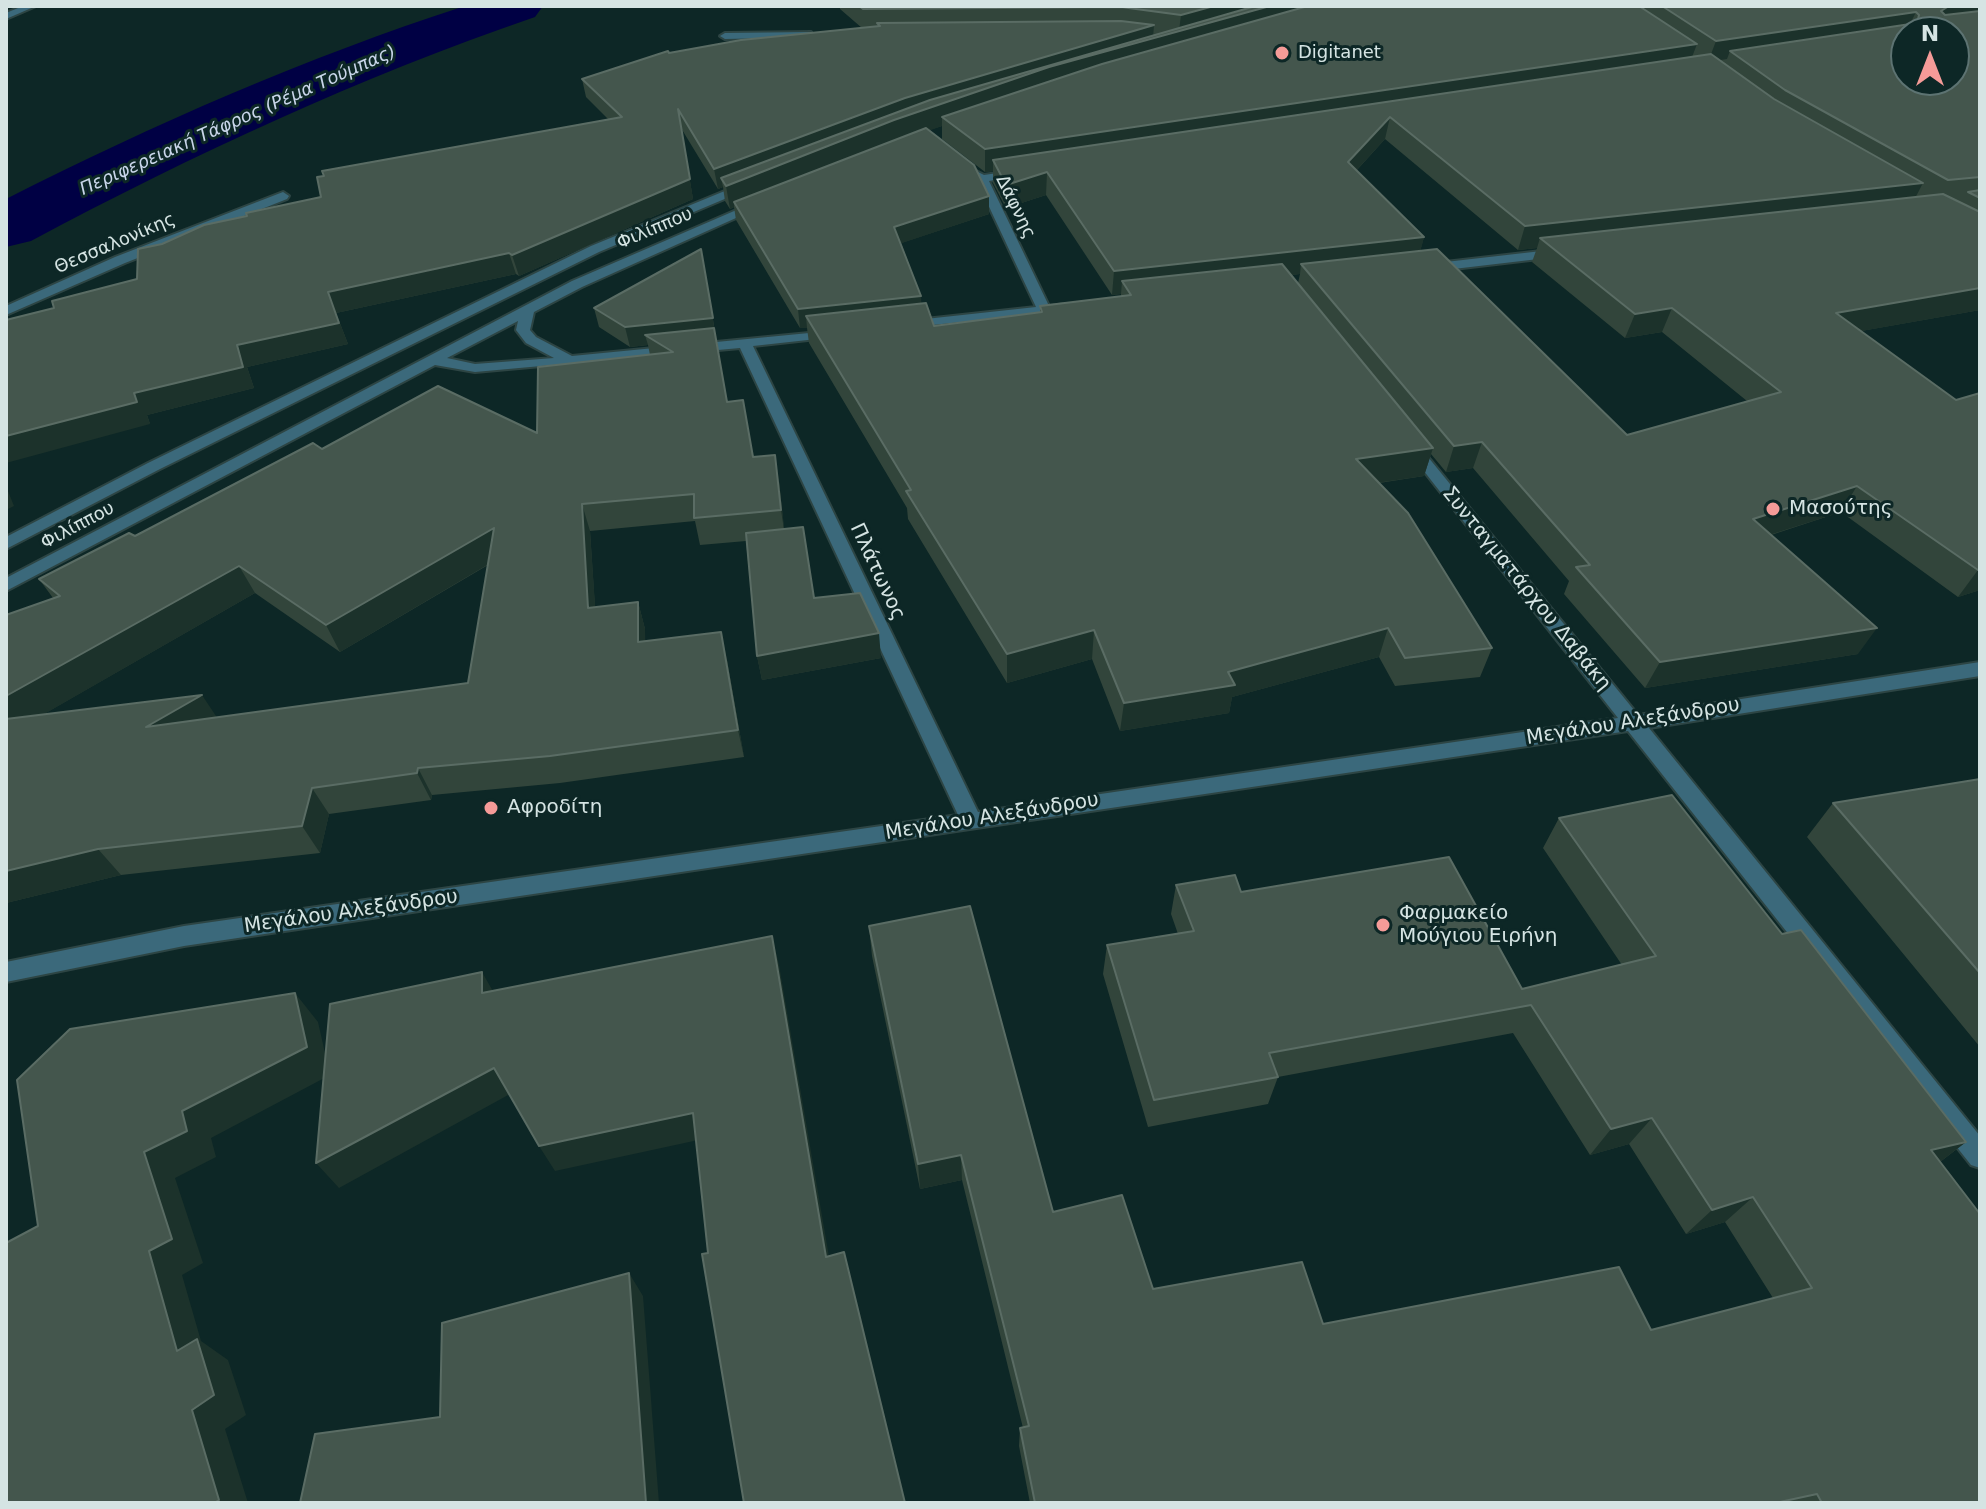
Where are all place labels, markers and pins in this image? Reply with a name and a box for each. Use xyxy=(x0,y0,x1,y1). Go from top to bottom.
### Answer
place label: Digitanet xyxy=(1298,42,1381,64)
marker: Digitanet xyxy=(1273,44,1291,62)
place label: Μασούτης xyxy=(1789,497,1892,521)
marker: Μασούτης xyxy=(1764,500,1782,518)
place label: Αφροδίτη xyxy=(507,796,603,820)
marker: Αφροδίτη xyxy=(482,799,500,817)
place label: Φαρμακείο Μούγιου Ειρήνη xyxy=(1399,902,1557,949)
marker: Φαρμακείο Μούγιου Ειρήνη xyxy=(1374,916,1392,934)

